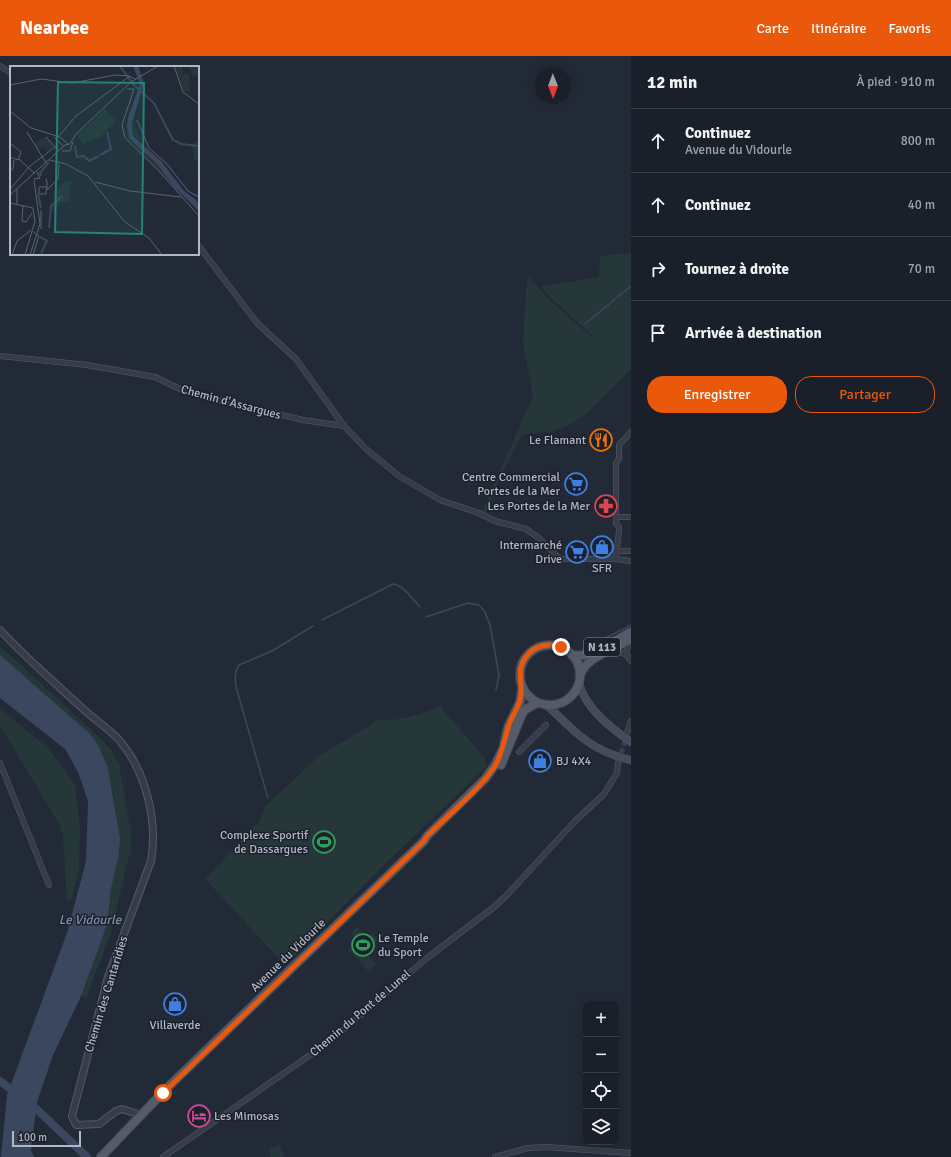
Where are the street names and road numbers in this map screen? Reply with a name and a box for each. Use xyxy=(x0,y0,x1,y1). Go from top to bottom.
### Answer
street label: Chemin d'Assargues xyxy=(179,382,283,423)
road number: N 113 xyxy=(584,638,620,656)
street label: Avenue du Vidourle xyxy=(248,916,329,995)
street label: Chemin des Cantaridies xyxy=(82,934,131,1054)
street label: Chemin du Pont de Lunel xyxy=(307,966,414,1060)

